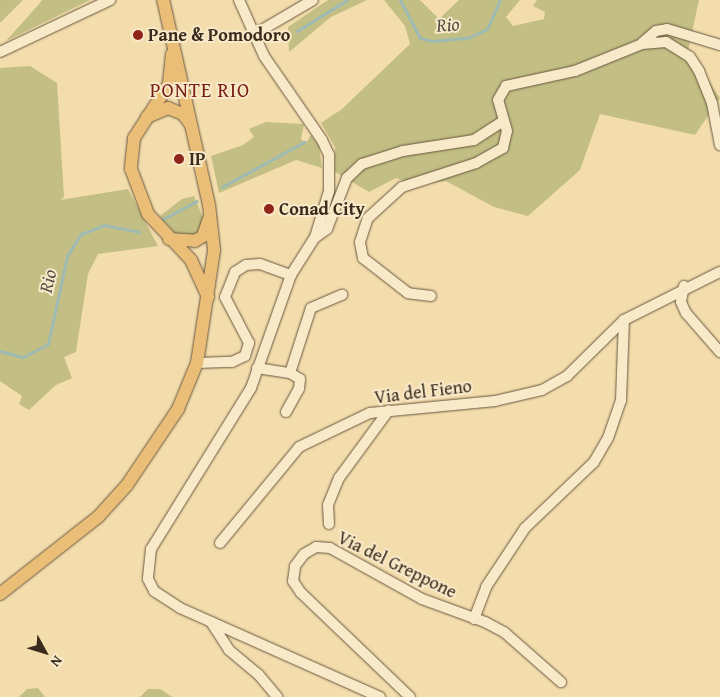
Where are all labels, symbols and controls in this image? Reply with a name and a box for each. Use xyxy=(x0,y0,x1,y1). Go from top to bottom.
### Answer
water label: Rio xyxy=(436,13,460,37)
place label: Pane & Pomodoro xyxy=(148,24,290,46)
marker: Pane & Pomodoro xyxy=(132,29,144,41)
district label: PONTE RIO xyxy=(149,77,251,101)
place label: IP xyxy=(189,148,206,170)
marker: IP xyxy=(173,153,185,165)
place label: Conad City xyxy=(279,198,365,220)
marker: Conad City xyxy=(263,203,275,215)
water label: Rio xyxy=(34,267,62,295)
street label: Via del Fieno xyxy=(373,375,473,409)
street label: Via del Greppone xyxy=(334,527,460,603)
north arrow xyxy=(20,627,70,677)
text: N xyxy=(46,652,67,671)

